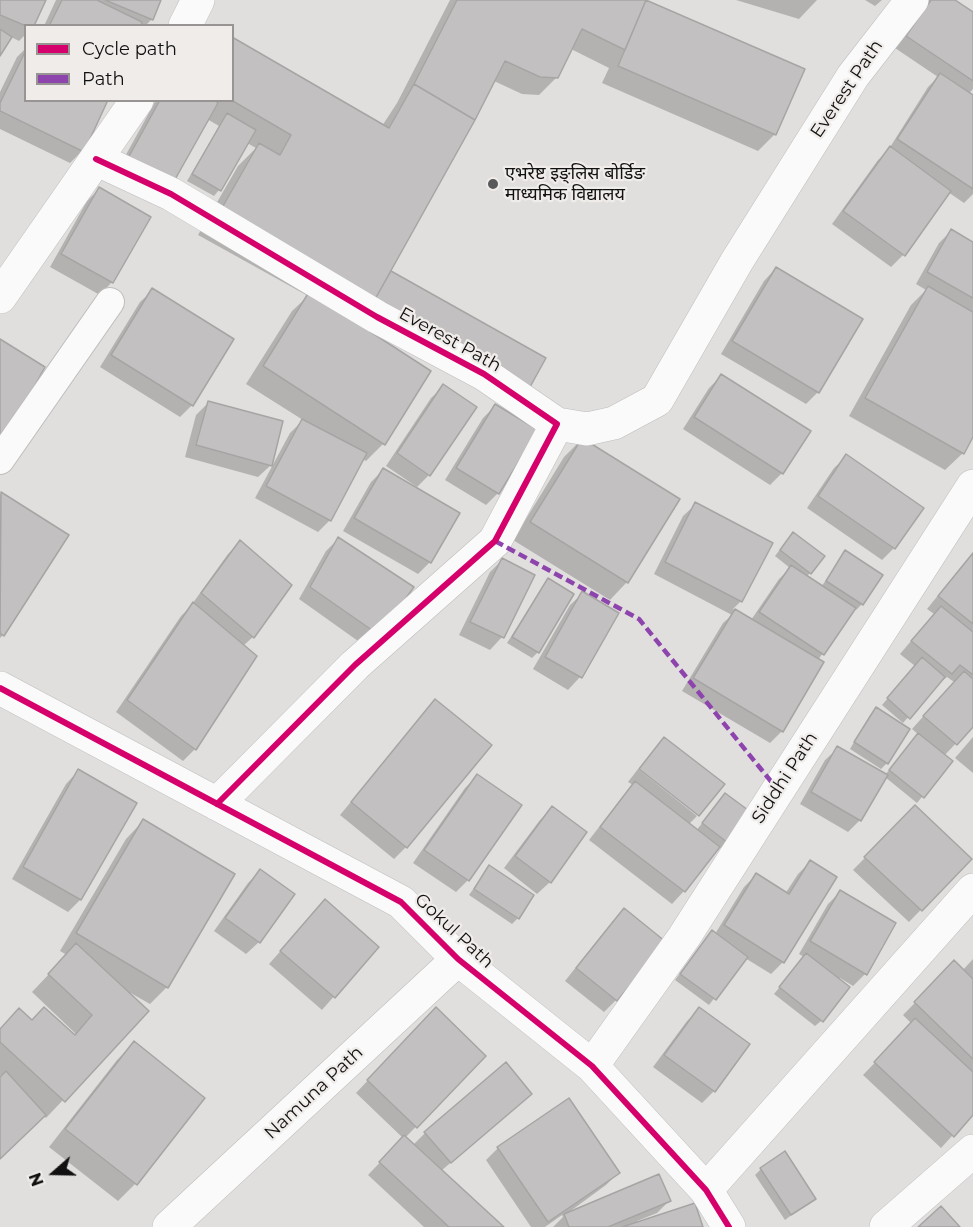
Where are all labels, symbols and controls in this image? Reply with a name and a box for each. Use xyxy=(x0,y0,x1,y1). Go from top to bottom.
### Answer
legend xyxy=(24,24,234,102)
street label: Everest Path xyxy=(806,36,888,142)
text: Cycle path xyxy=(82,38,177,60)
text: Path xyxy=(82,68,125,90)
place label: एभरेष्ट इङ्लिस बोर्डिङ माध्यमिक विद्यालय xyxy=(505,163,645,206)
marker: एभरेष्ट इङ्लिस बोर्डिङ माध्यमिक विद्यालय xyxy=(486,177,500,191)
street label: Everest Path xyxy=(395,303,505,377)
street label: Siddhi Path xyxy=(747,728,823,828)
street label: Gokul Path xyxy=(410,889,498,973)
street label: Namuna Path xyxy=(260,1042,368,1144)
north arrow xyxy=(24,1143,84,1203)
text: N xyxy=(25,1170,48,1189)

